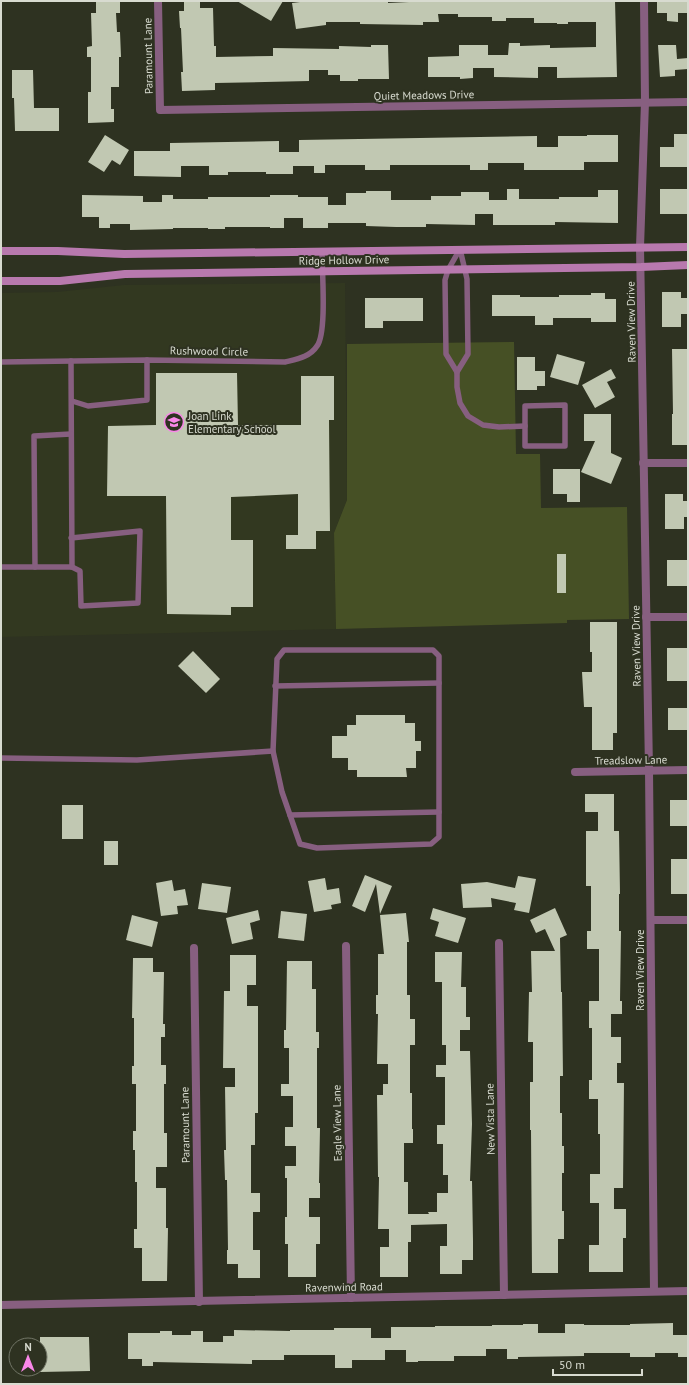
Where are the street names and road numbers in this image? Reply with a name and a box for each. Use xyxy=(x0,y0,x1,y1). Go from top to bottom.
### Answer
street label: Paramount Lane xyxy=(140,17,156,94)
street label: Quiet Meadows Drive xyxy=(374,87,475,103)
street label: Ridge Hollow Drive xyxy=(299,252,390,268)
street label: Raven View Drive xyxy=(623,281,639,363)
street label: Rushwood Circle xyxy=(170,343,249,359)
street label: Raven View Drive xyxy=(628,605,644,687)
street label: Treadslow Lane xyxy=(595,752,668,768)
street label: Raven View Drive xyxy=(633,929,647,1011)
street label: New Vista Lane xyxy=(482,1083,498,1155)
street label: Eagle View Lane xyxy=(329,1084,345,1161)
street label: Paramount Lane xyxy=(177,1086,193,1163)
street label: Ravenwind Road xyxy=(305,1279,383,1295)

